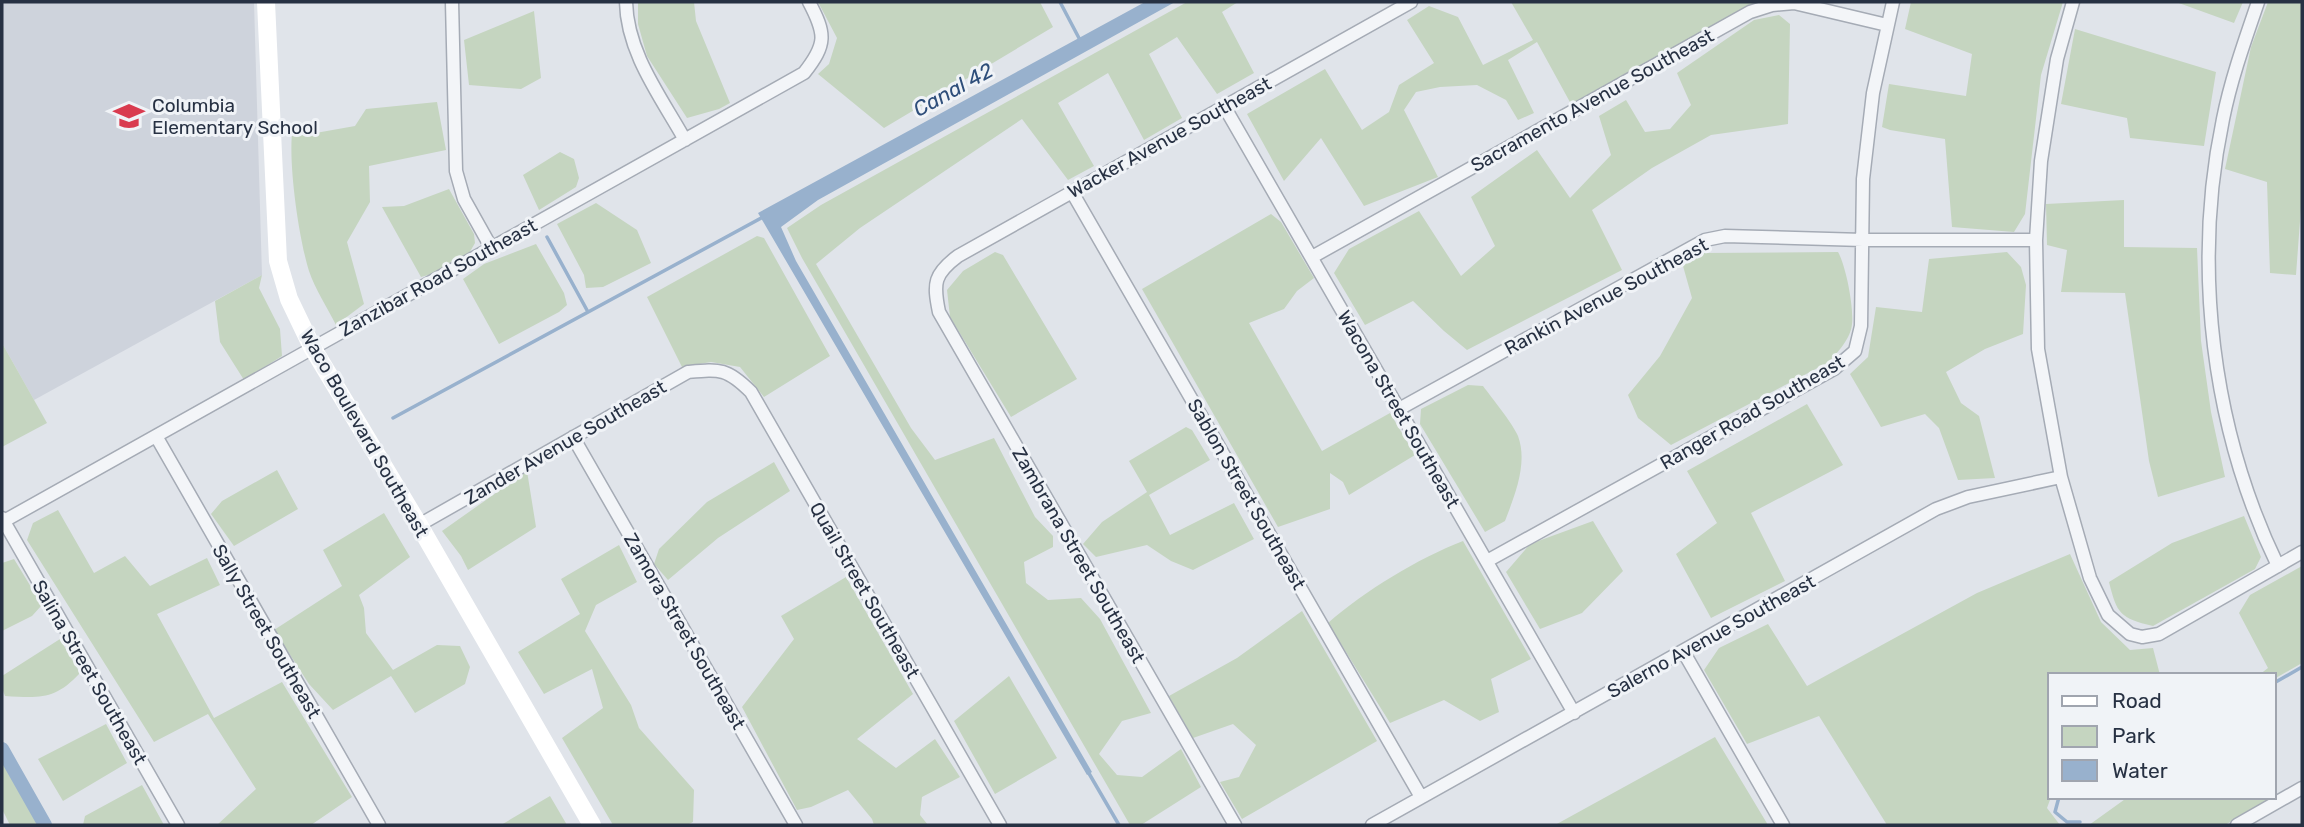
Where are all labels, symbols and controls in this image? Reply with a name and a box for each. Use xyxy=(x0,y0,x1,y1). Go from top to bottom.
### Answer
street label: Sacramento Avenue Southeast xyxy=(1467,24,1718,177)
water label: Canal 42 xyxy=(909,57,997,122)
street label: Wacker Avenue Southeast xyxy=(1063,72,1276,203)
place label: Columbia Elementary School xyxy=(152,94,318,139)
school or university icon: Columbia Elementary School xyxy=(112,99,146,133)
street label: Zanzibar Road Southeast xyxy=(336,213,541,341)
street label: Rankin Avenue Southeast xyxy=(1501,233,1712,360)
street label: Wacona Street Southeast xyxy=(1333,306,1465,513)
street label: Waco Boulevard Southeast xyxy=(296,325,434,542)
street label: Ranger Road Southeast xyxy=(1656,350,1849,475)
street label: Zander Avenue Southeast xyxy=(460,375,671,510)
street label: Sablon Street Southeast xyxy=(1183,395,1311,594)
street label: Zambrana Street Southeast xyxy=(1007,443,1150,668)
street label: Quail Street Southeast xyxy=(805,498,925,683)
street label: Zamora Street Southeast xyxy=(619,529,751,734)
street label: Sally Street Southeast xyxy=(207,540,326,723)
street label: Salerno Avenue Southeast xyxy=(1603,569,1820,703)
street label: Salina Street Southeast xyxy=(27,576,152,769)
legend xyxy=(2048,673,2276,799)
text: Road xyxy=(2112,688,2162,713)
text: Park xyxy=(2112,723,2156,748)
text: Water xyxy=(2112,758,2168,783)

